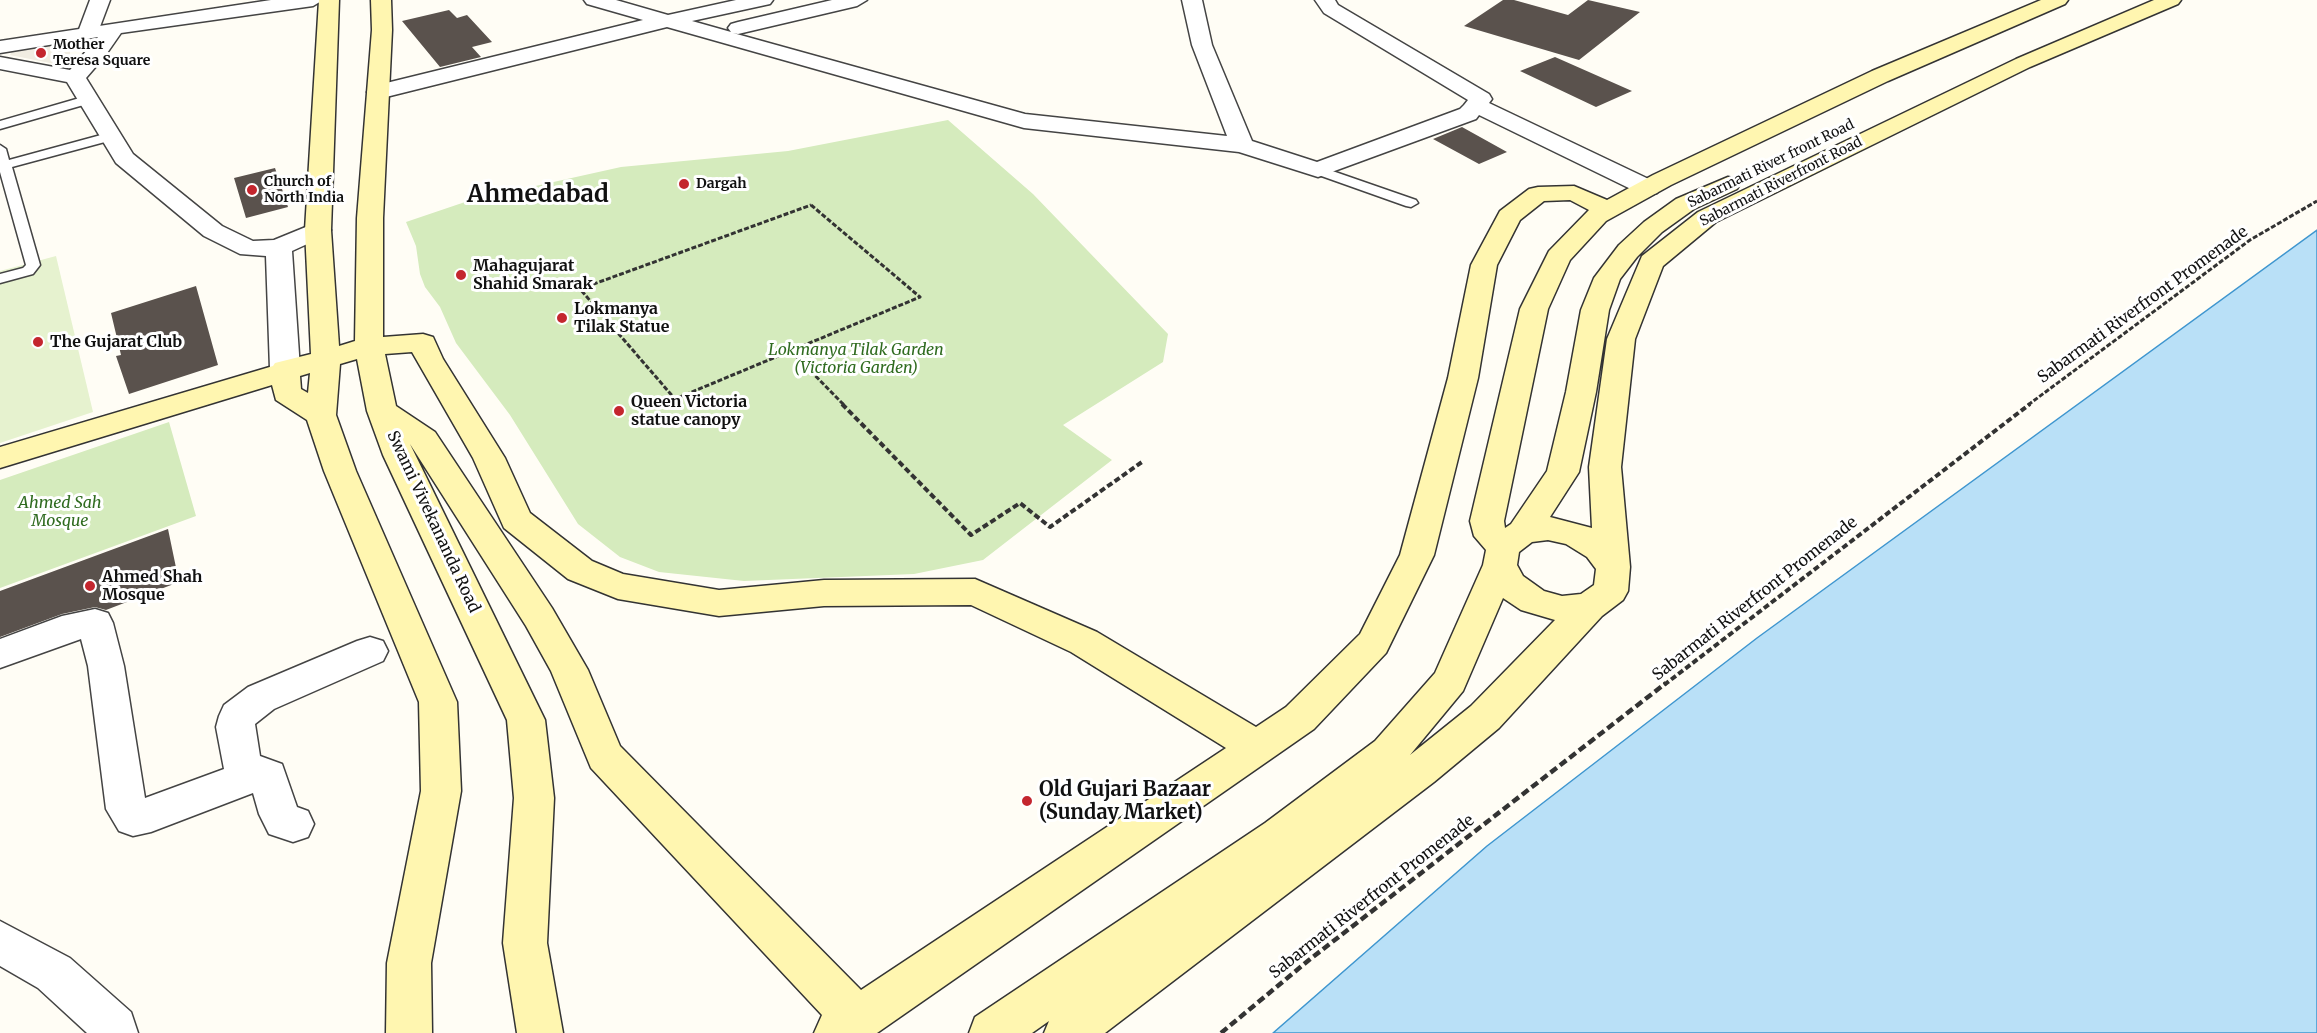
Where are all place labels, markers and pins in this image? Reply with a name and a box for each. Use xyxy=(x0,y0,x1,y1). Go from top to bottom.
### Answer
place label: Mother Teresa Square xyxy=(53,37,150,70)
marker: Mother Teresa Square xyxy=(34,46,48,60)
place label: Church of North India xyxy=(264,174,344,206)
place label: Dargah xyxy=(696,176,747,192)
marker: Dargah xyxy=(677,177,691,191)
marker: Church of North India xyxy=(245,183,259,197)
place label: Mahagujarat Shahid Smarak xyxy=(473,256,593,294)
marker: Mahagujarat Shahid Smarak xyxy=(454,268,468,282)
place label: Lokmanya Tilak Statue xyxy=(574,299,669,337)
marker: Lokmanya Tilak Statue xyxy=(555,311,569,325)
place label: The Gujarat Club xyxy=(50,332,182,352)
marker: The Gujarat Club xyxy=(31,335,45,349)
place label: Queen Victoria statue canopy xyxy=(631,392,747,430)
marker: Queen Victoria statue canopy xyxy=(612,404,626,418)
place label: Ahmed Shah Mosque xyxy=(102,567,203,605)
marker: Ahmed Shah Mosque xyxy=(83,579,97,593)
place label: Old Gujari Bazaar (Sunday Market) xyxy=(1039,778,1211,825)
marker: Old Gujari Bazaar (Sunday Market) xyxy=(1020,794,1034,808)

